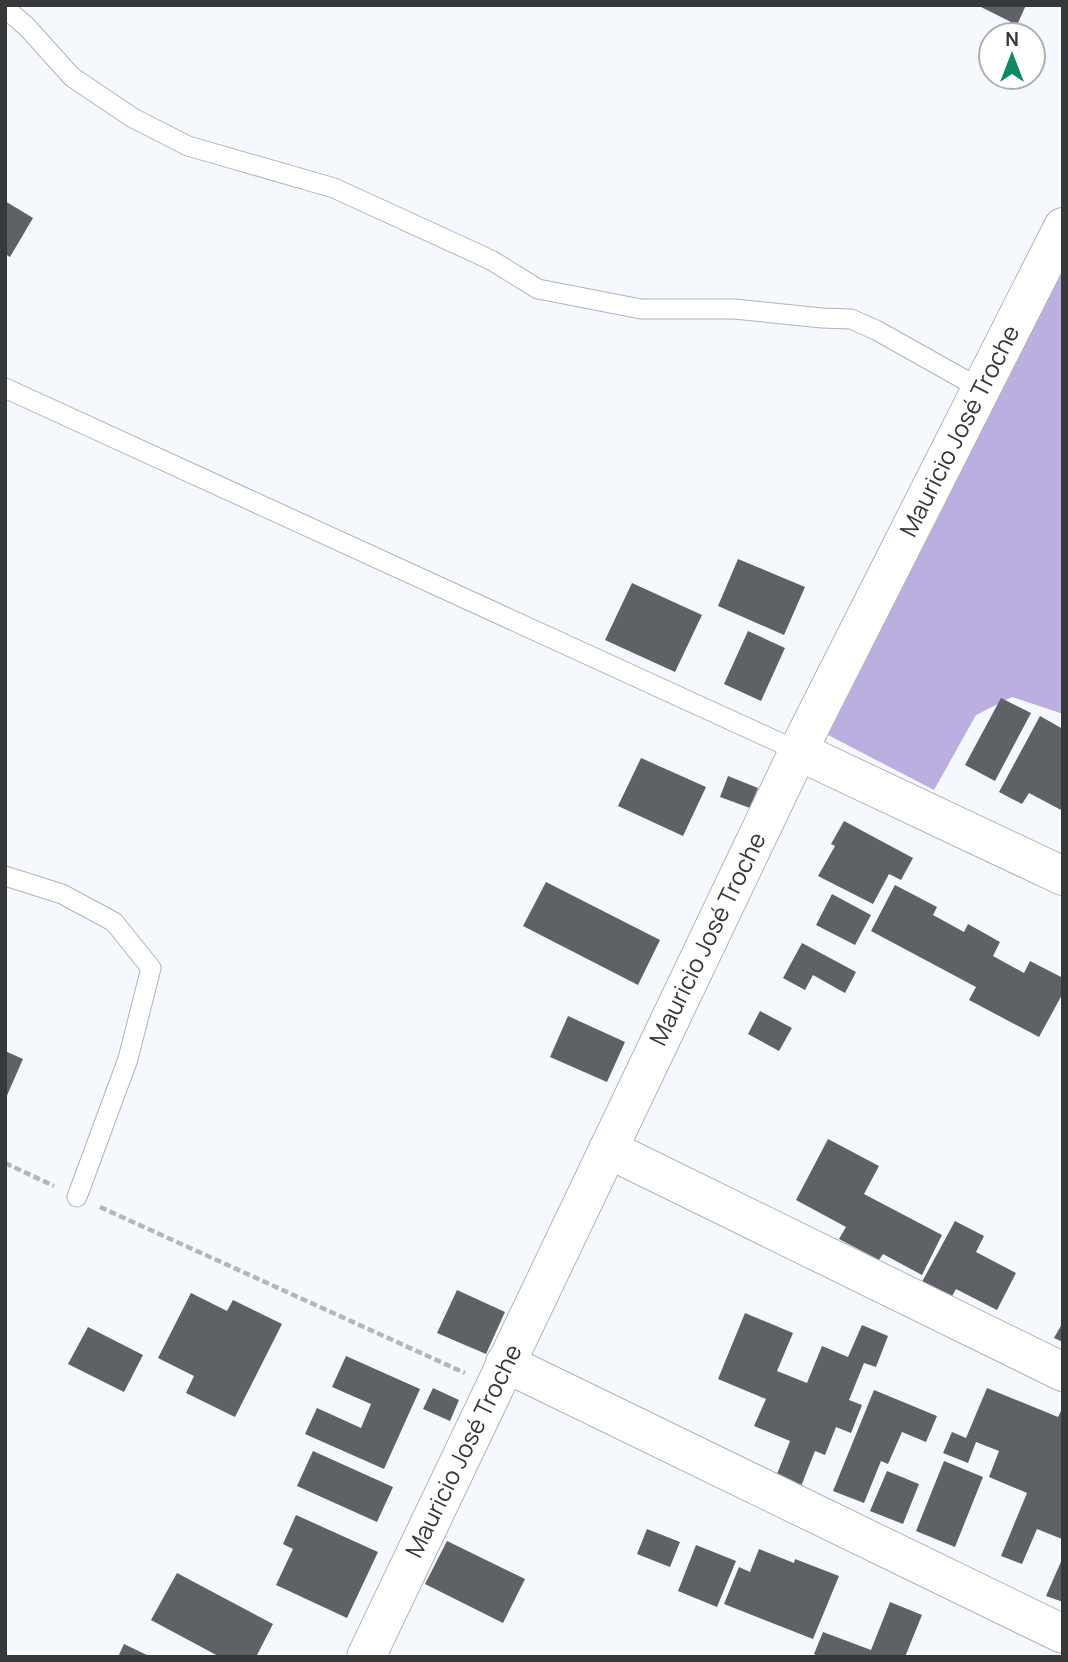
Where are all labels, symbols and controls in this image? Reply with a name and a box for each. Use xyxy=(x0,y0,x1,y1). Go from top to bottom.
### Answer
north arrow xyxy=(977,21,1047,91)
text: N xyxy=(1005,26,1019,52)
street label: Mauricio José Troche xyxy=(891,319,1026,542)
street label: Mauricio José Troche xyxy=(641,826,773,1050)
street label: Mauricio José Troche xyxy=(397,1338,529,1562)

